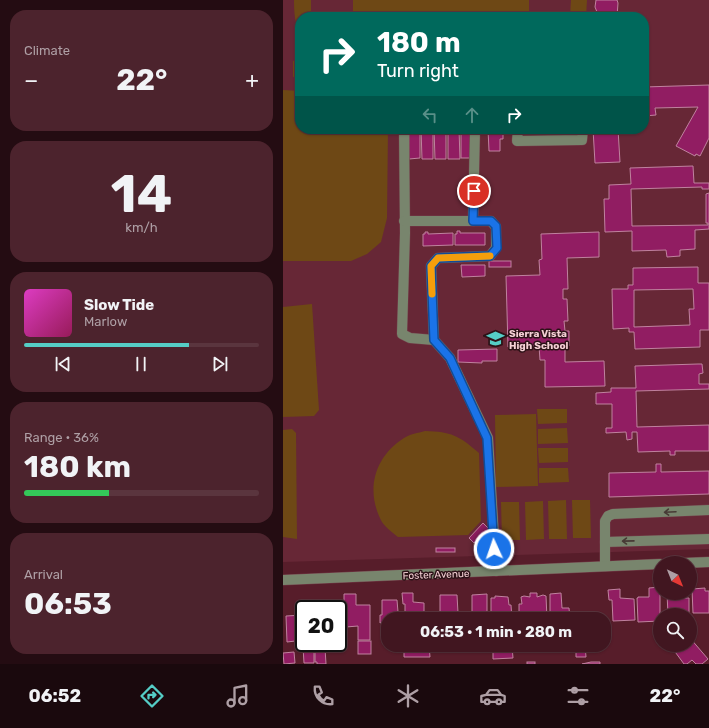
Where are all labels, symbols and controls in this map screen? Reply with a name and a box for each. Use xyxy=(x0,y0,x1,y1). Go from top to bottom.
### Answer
text: 180 m xyxy=(377,26,461,59)
icon: right xyxy=(311,28,363,80)
text: Climate xyxy=(24,43,70,58)
text: Turn right xyxy=(377,60,459,82)
text: 22° xyxy=(116,62,167,98)
text: − xyxy=(24,67,38,94)
text: + xyxy=(245,67,259,94)
icon: left xyxy=(419,104,441,126)
icon: ahead xyxy=(461,104,483,126)
icon: right xyxy=(503,104,525,126)
text: 14 xyxy=(111,163,172,225)
pin xyxy=(457,174,491,208)
icon: arrive xyxy=(463,180,485,202)
text: km/h xyxy=(125,220,158,235)
text: Slow Tide xyxy=(84,296,154,314)
text: Marlow xyxy=(84,314,127,329)
place label: Sierra Vista High School xyxy=(509,328,569,352)
school or university icon: Sierra Vista High School xyxy=(486,329,506,349)
icon: previous xyxy=(52,353,74,375)
icon: pause xyxy=(130,353,152,375)
icon: next xyxy=(209,353,231,375)
text: Range · 36% xyxy=(24,430,99,445)
text: 180 km xyxy=(24,449,131,485)
one-way arrow xyxy=(664,508,677,516)
position arrow xyxy=(473,528,515,570)
one-way arrow xyxy=(622,538,635,545)
north arrow xyxy=(653,556,697,600)
map controls xyxy=(653,556,697,652)
text: Arrival xyxy=(24,567,63,582)
street label: Foster Avenue xyxy=(402,568,470,582)
text: 06:53 xyxy=(24,586,112,622)
speed limit sign: 20 xyxy=(295,600,347,652)
button: search xyxy=(653,608,697,652)
text: 06:53 · 1 min · 280 m xyxy=(420,623,572,641)
icon: directions xyxy=(138,682,166,710)
icon: music xyxy=(224,682,252,710)
icon: phone xyxy=(309,682,337,710)
icon: climate xyxy=(394,682,422,710)
icon: car xyxy=(479,682,507,710)
icon: filters xyxy=(564,682,592,710)
text: 06:52 xyxy=(29,685,81,707)
text: 22° xyxy=(650,685,680,707)

